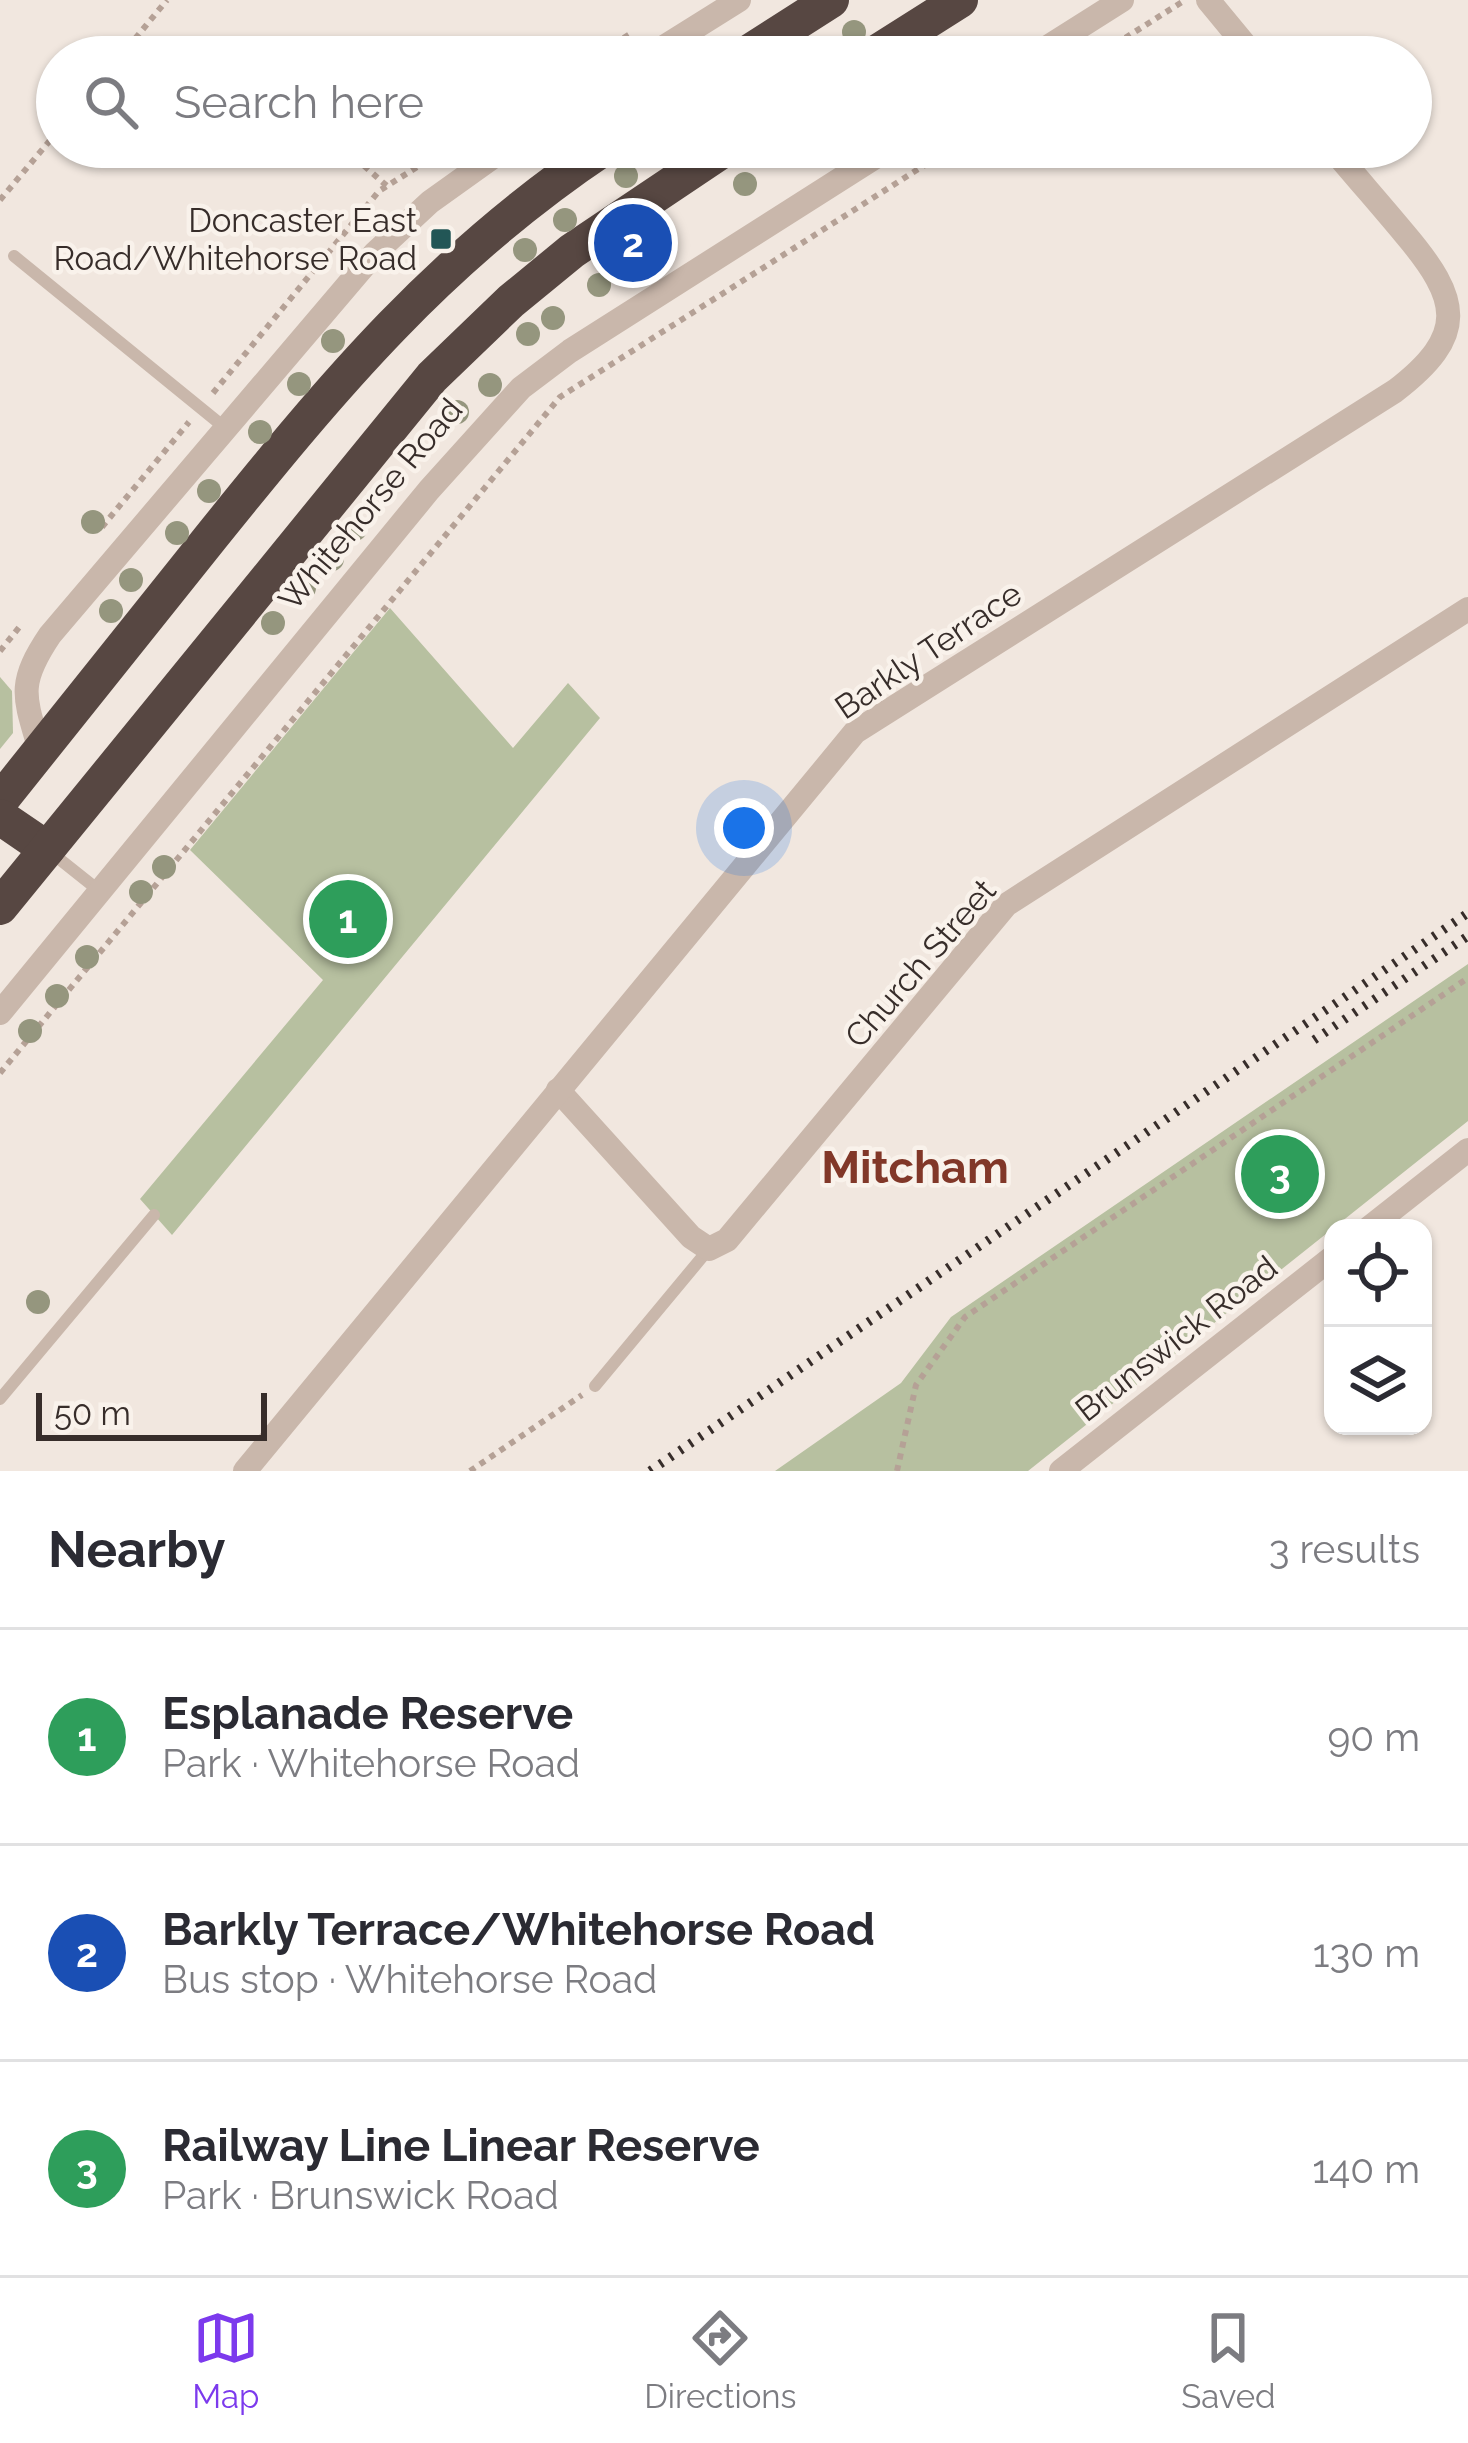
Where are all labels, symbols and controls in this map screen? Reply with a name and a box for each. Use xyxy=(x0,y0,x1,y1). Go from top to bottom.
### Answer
search box xyxy=(36,36,1432,168)
icon: search xyxy=(78,69,144,135)
text: Search here xyxy=(174,76,424,129)
pin: 2 xyxy=(594,198,672,288)
place label: Doncaster East Road/Whitehorse Road xyxy=(53,201,417,278)
marker: Doncaster East Road/Whitehorse Road xyxy=(428,226,454,252)
street label: Whitehorse Road xyxy=(270,391,470,618)
street label: Barkly Terrace xyxy=(828,574,1029,727)
your location xyxy=(714,798,774,858)
street label: Church Street xyxy=(837,871,1004,1055)
pin: 1 xyxy=(309,874,387,964)
pin: 3 xyxy=(1241,1129,1319,1219)
district label: Mitcham xyxy=(821,1141,1009,1194)
map controls xyxy=(1324,1219,1432,1435)
button: locate xyxy=(1324,1219,1432,1327)
street label: Brunswick Road xyxy=(1068,1248,1285,1429)
button: layers xyxy=(1324,1327,1432,1435)
scale bar xyxy=(36,1387,267,1440)
text: 50 m xyxy=(54,1394,131,1433)
text: Nearby xyxy=(48,1519,225,1579)
text: 3 results xyxy=(1269,1526,1420,1572)
text: Esplanade Reserve xyxy=(162,1687,573,1740)
text: 1 xyxy=(77,1714,97,1760)
text: 90 m xyxy=(1327,1714,1420,1760)
text: Park · Whitehorse Road xyxy=(162,1740,580,1786)
text: Barkly Terrace/Whitehorse Road xyxy=(162,1903,875,1956)
text: 2 xyxy=(76,1930,98,1976)
text: 130 m xyxy=(1313,1930,1420,1976)
text: Bus stop · Whitehorse Road xyxy=(162,1956,657,2002)
text: Railway Line Linear Reserve xyxy=(162,2119,760,2172)
text: 3 xyxy=(76,2146,98,2192)
text: 140 m xyxy=(1312,2146,1420,2192)
text: Park · Brunswick Road xyxy=(162,2172,559,2218)
tab: Map xyxy=(192,2305,259,2416)
tab: Directions xyxy=(644,2305,797,2416)
tab: Saved xyxy=(1181,2305,1276,2416)

